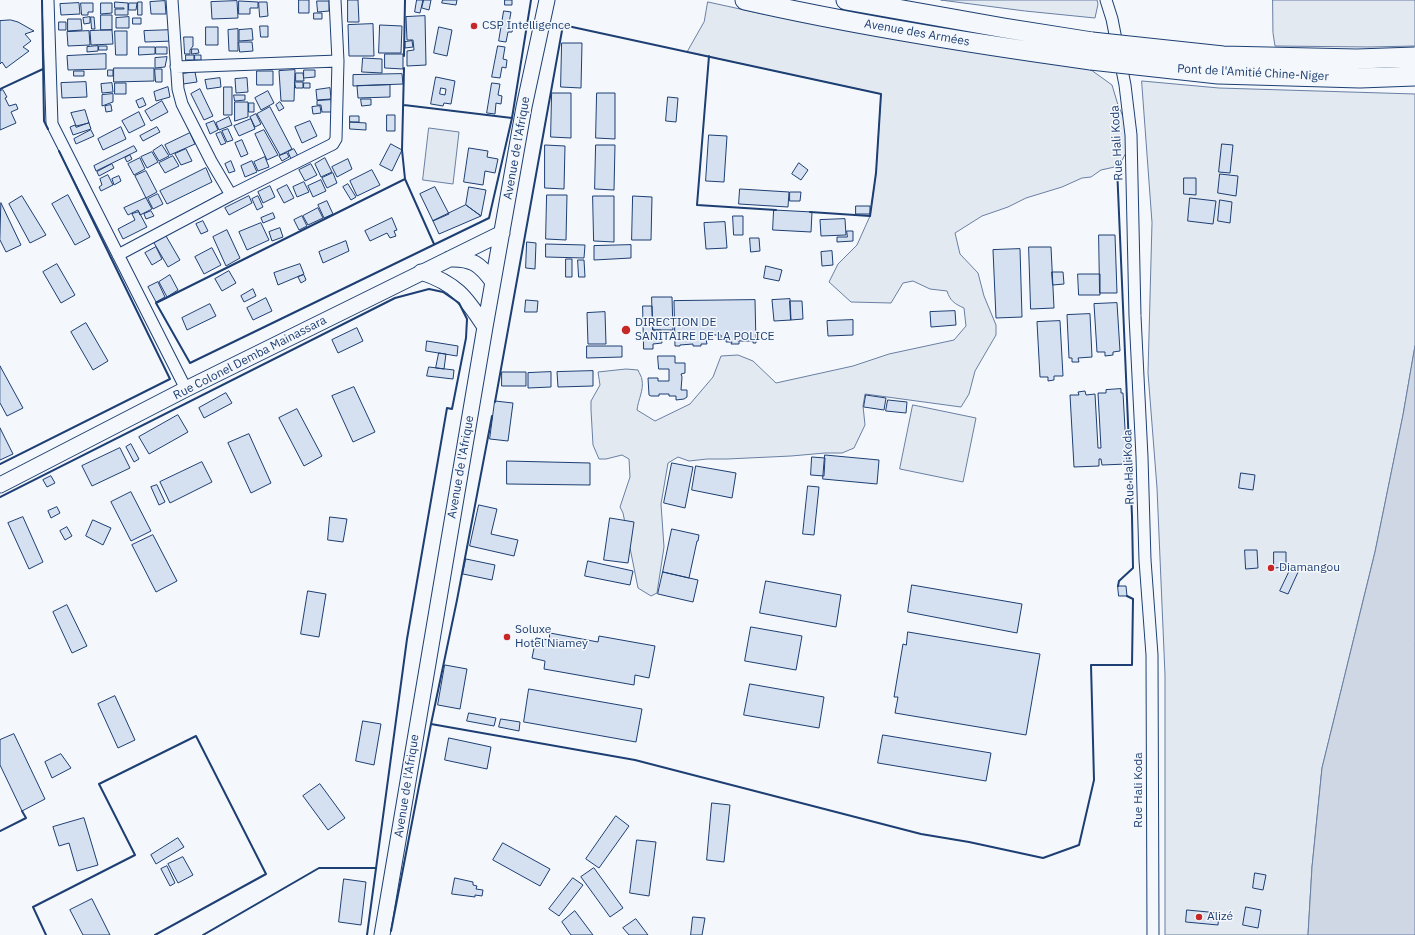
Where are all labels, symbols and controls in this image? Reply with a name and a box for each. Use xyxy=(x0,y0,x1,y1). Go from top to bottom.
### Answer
street label: Avenue des Armées xyxy=(863,17,971,49)
place label: CSP Intelligence xyxy=(482,19,571,33)
marker: CSP Intelligence xyxy=(469,21,479,31)
street label: Pont de l'Amitié Chine-Niger xyxy=(1177,62,1329,84)
street label: Avenue de l'Afrique xyxy=(501,95,533,201)
street label: Rue Hali Koda xyxy=(1108,105,1126,181)
street label: Rue Colonel Demba Mainassara xyxy=(171,313,329,403)
place label: DIRECTION DE SANITAIRE DE LA POLICE xyxy=(635,316,775,344)
marker: DIRECTION DE SANITAIRE DE LA POLICE xyxy=(620,324,632,336)
street label: Avenue de l'Afrique xyxy=(445,414,477,520)
street label: Rue Hali Koda xyxy=(1120,429,1138,505)
place label: Diamangou xyxy=(1279,561,1340,575)
marker: Diamangou xyxy=(1266,563,1276,573)
place label: Soluxe Hotel Niamey xyxy=(515,623,588,651)
marker: Soluxe Hotel Niamey xyxy=(502,632,512,642)
street label: Avenue de l'Afrique xyxy=(392,733,422,839)
street label: Rue Hali Koda xyxy=(1132,752,1146,828)
place label: Alizé xyxy=(1207,910,1233,924)
marker: Alizé xyxy=(1194,912,1204,922)

